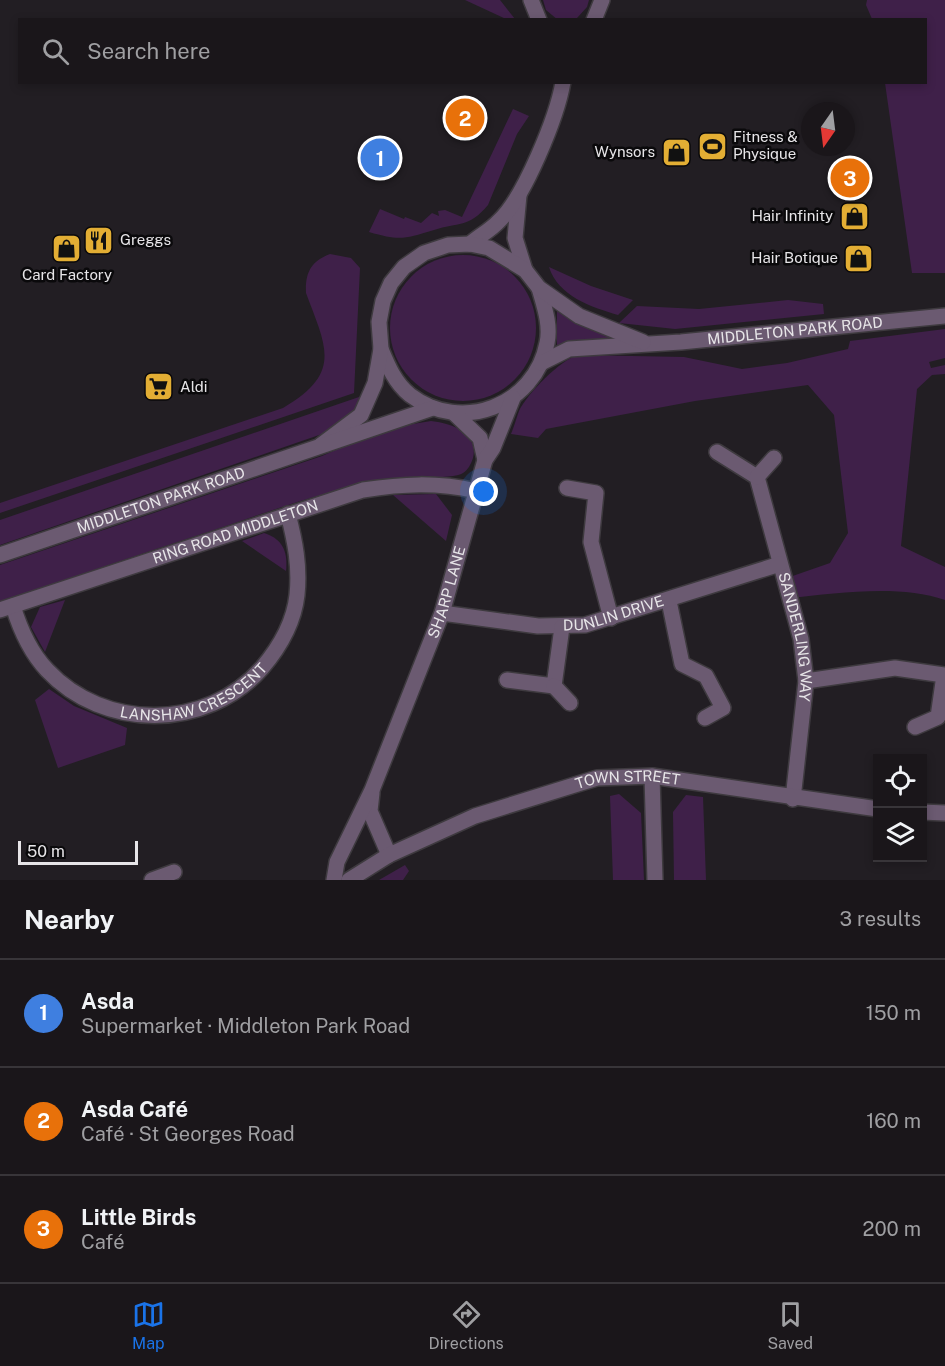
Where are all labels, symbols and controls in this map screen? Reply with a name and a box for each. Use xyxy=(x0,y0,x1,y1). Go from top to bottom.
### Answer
search box xyxy=(18,18,927,84)
icon: search xyxy=(39,35,72,68)
text: Search here xyxy=(87,38,211,64)
pin: 2 xyxy=(446,96,484,140)
north arrow xyxy=(801,102,855,156)
place label: Fitness & Physique xyxy=(733,128,798,162)
sports icon: Fitness & Physique xyxy=(696,130,728,162)
pin: 1 xyxy=(360,136,400,180)
shop icon: Wynsors xyxy=(660,136,692,168)
place label: Wynsors xyxy=(595,143,655,160)
pin: 3 xyxy=(830,156,870,201)
shop icon: Hair Infinity xyxy=(838,200,870,232)
place label: Hair Infinity xyxy=(751,207,833,224)
restaurant icon: Greggs xyxy=(83,224,115,256)
place label: Greggs xyxy=(120,231,171,248)
shop icon: Card Factory xyxy=(51,232,83,264)
shop icon: Hair Botique xyxy=(843,242,875,274)
place label: Hair Botique xyxy=(751,249,838,266)
place label: Card Factory xyxy=(22,266,112,283)
street label: MIDDLETON PARK ROAD xyxy=(706,313,883,347)
supermarket icon: Aldi xyxy=(143,371,175,403)
place label: Aldi xyxy=(180,378,208,395)
street label: MIDDLETON PARK ROAD xyxy=(75,463,247,536)
your location xyxy=(469,477,498,506)
street label: RING ROAD MIDDLETON xyxy=(150,496,320,567)
street label: SHARP LANE xyxy=(424,544,468,641)
street label: SANDERLING WAY xyxy=(775,570,815,702)
street label: DUNLIN DRIVE xyxy=(563,592,666,633)
street label: LANSHAW CRESCENT xyxy=(119,659,270,724)
map controls xyxy=(873,754,927,862)
button: locate xyxy=(873,754,927,808)
street label: TOWN STREET xyxy=(573,767,681,792)
button: layers xyxy=(873,808,927,862)
scale bar xyxy=(18,838,138,866)
text: 50 m xyxy=(27,842,65,861)
text: Nearby xyxy=(24,904,114,935)
text: 3 results xyxy=(840,907,921,931)
text: Asda xyxy=(81,988,134,1014)
text: 1 xyxy=(39,1001,48,1025)
text: 150 m xyxy=(866,1001,921,1025)
text: Supermarket · Middleton Park Road xyxy=(81,1014,410,1038)
text: Asda Café xyxy=(81,1096,188,1122)
text: 2 xyxy=(37,1109,50,1133)
text: 160 m xyxy=(866,1109,921,1133)
text: Café · St Georges Road xyxy=(81,1122,295,1146)
text: Little Birds xyxy=(81,1204,196,1230)
text: 3 xyxy=(37,1217,50,1241)
text: 200 m xyxy=(863,1217,921,1241)
text: Café xyxy=(81,1230,124,1254)
tab: Map xyxy=(132,1298,165,1353)
tab: Directions xyxy=(429,1298,504,1353)
tab: Saved xyxy=(767,1298,813,1353)

